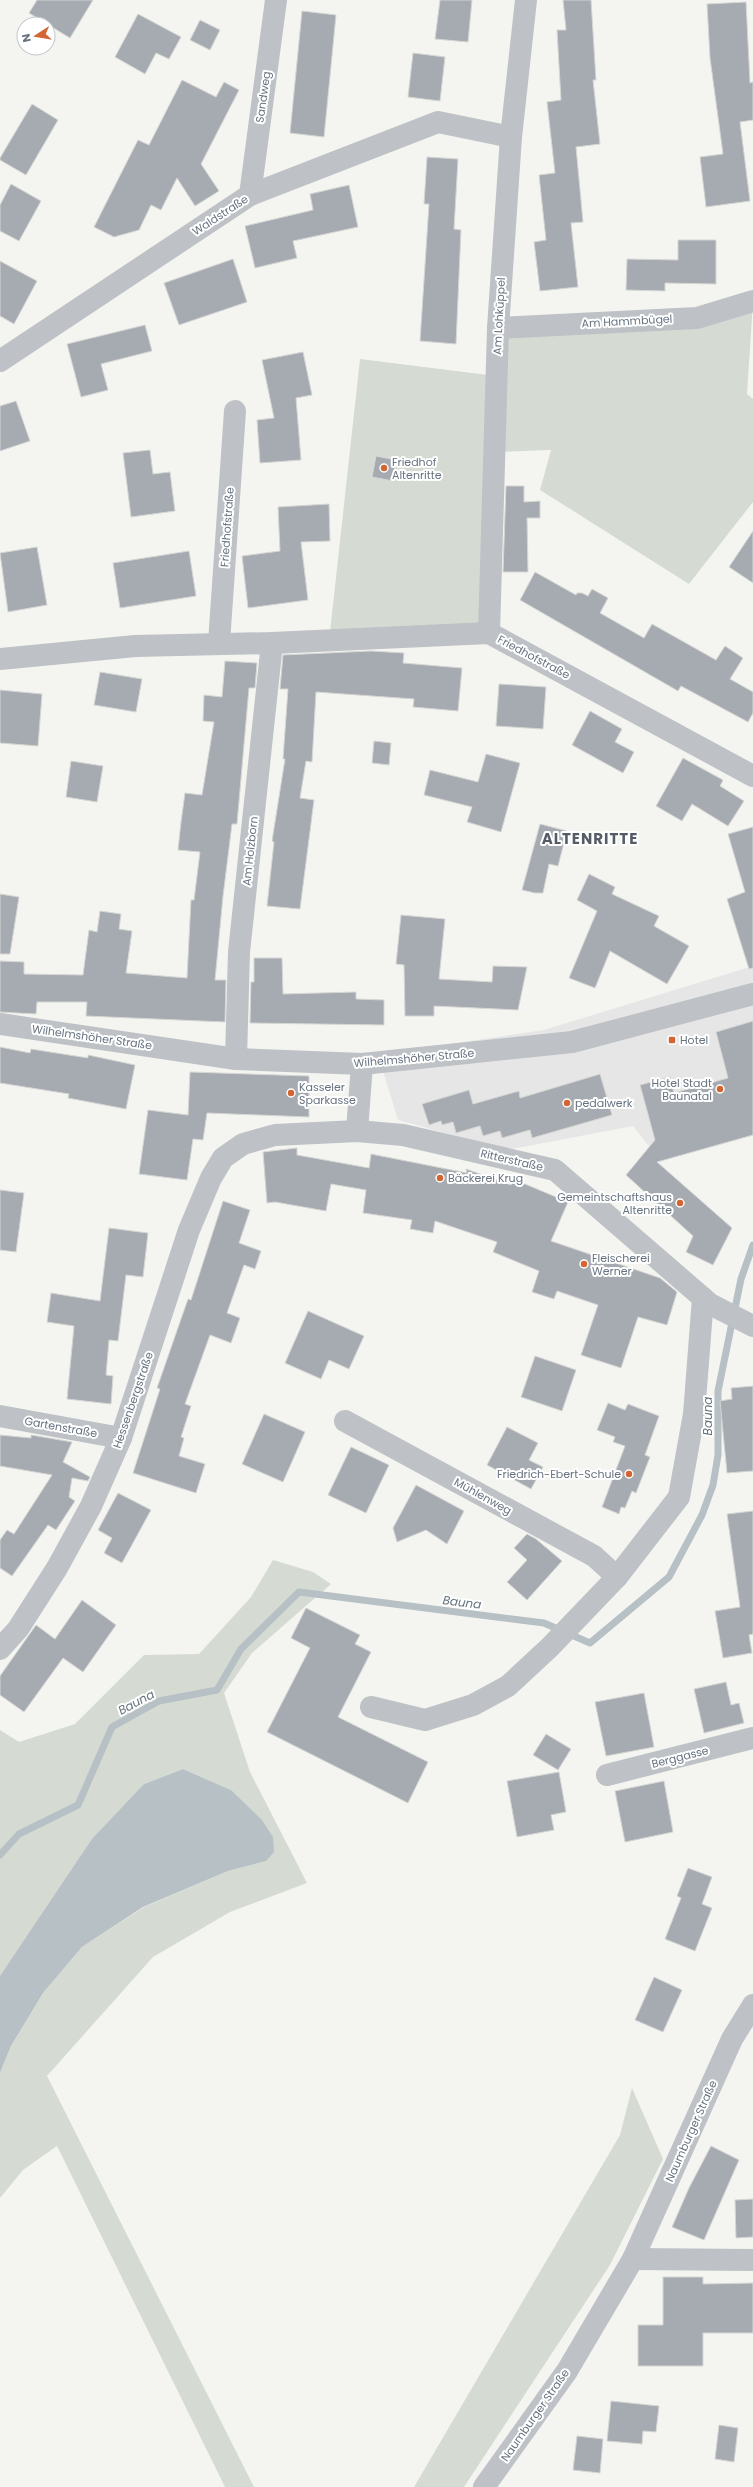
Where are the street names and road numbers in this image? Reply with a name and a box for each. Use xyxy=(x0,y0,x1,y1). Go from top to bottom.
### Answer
street label: Sandweg xyxy=(251,70,275,124)
street label: Waldstraße xyxy=(189,191,251,239)
street label: Am Lohküppel xyxy=(489,277,509,355)
street label: Am Hammbügel xyxy=(581,311,673,331)
street label: Friedhofstraße xyxy=(216,486,238,567)
street label: Friedhofstraße xyxy=(495,631,573,683)
street label: Am Holzborn xyxy=(238,816,262,886)
street label: Wilhelmshöher Straße xyxy=(31,1021,153,1053)
street label: Wilhelmshöher Straße xyxy=(353,1045,475,1071)
street label: Ritterstraße xyxy=(479,1145,545,1175)
street label: Hessenbergstraße xyxy=(109,1349,157,1450)
street label: Gartenstraße xyxy=(23,1413,99,1441)
street label: Mühlenweg xyxy=(451,1474,515,1518)
street label: Berggasse xyxy=(650,1742,710,1772)
street label: Naumburger Straße xyxy=(661,2077,721,2184)
street label: Naumburger Straße xyxy=(497,2365,573,2465)

